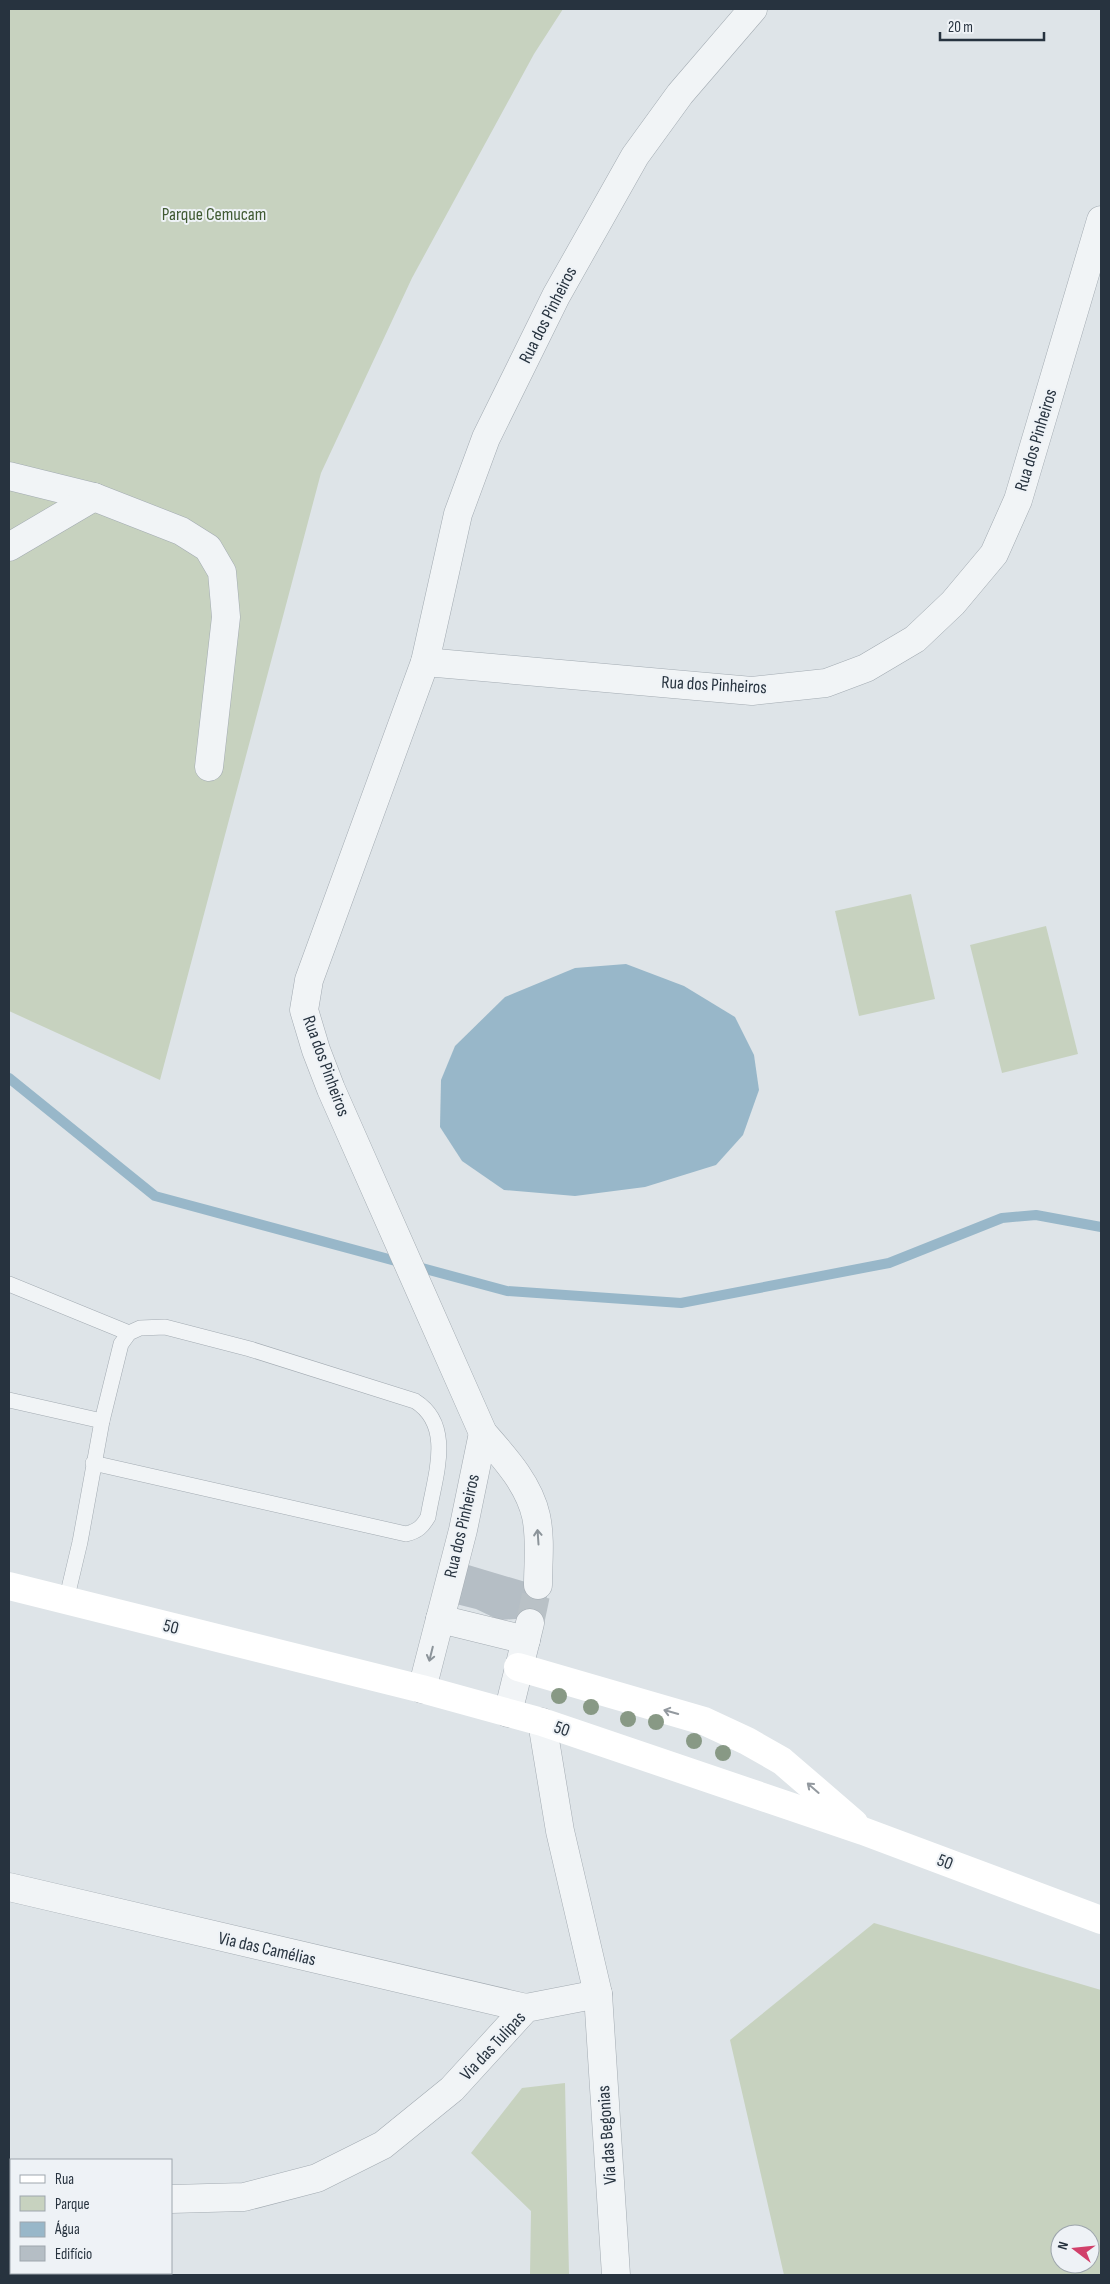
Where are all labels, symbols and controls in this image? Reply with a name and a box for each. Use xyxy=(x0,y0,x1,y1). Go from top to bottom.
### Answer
scale bar xyxy=(940,10,1044,42)
text: 20 m xyxy=(948,18,973,37)
park label: Parque Cemucam xyxy=(162,204,266,225)
street label: Rua dos Pinheiros xyxy=(515,263,581,367)
street label: Rua dos Pinheiros xyxy=(1011,386,1061,494)
street label: Rua dos Pinheiros xyxy=(661,672,767,698)
street label: Rua dos Pinheiros xyxy=(298,1013,354,1119)
street label: Rua dos Pinheiros xyxy=(440,1472,484,1580)
one-way arrow xyxy=(534,1529,543,1545)
street label: 50 xyxy=(161,1615,181,1639)
one-way arrow xyxy=(426,1645,436,1661)
one-way arrow xyxy=(663,1706,679,1716)
street label: 50 xyxy=(551,1717,573,1741)
one-way arrow xyxy=(806,1782,819,1793)
street label: 50 xyxy=(934,1849,956,1875)
street label: Via das Camélias xyxy=(216,1928,318,1970)
street label: Via das Tulipas xyxy=(456,2007,530,2085)
street label: Via das Begonias xyxy=(593,2085,621,2185)
legend xyxy=(10,2159,172,2274)
text: Rua xyxy=(55,2170,74,2189)
text: Parque xyxy=(55,2195,90,2214)
text: Água xyxy=(54,2220,80,2239)
north arrow xyxy=(1050,2224,1100,2274)
text: N xyxy=(1054,2240,1072,2251)
text: Edifício xyxy=(55,2245,92,2264)

